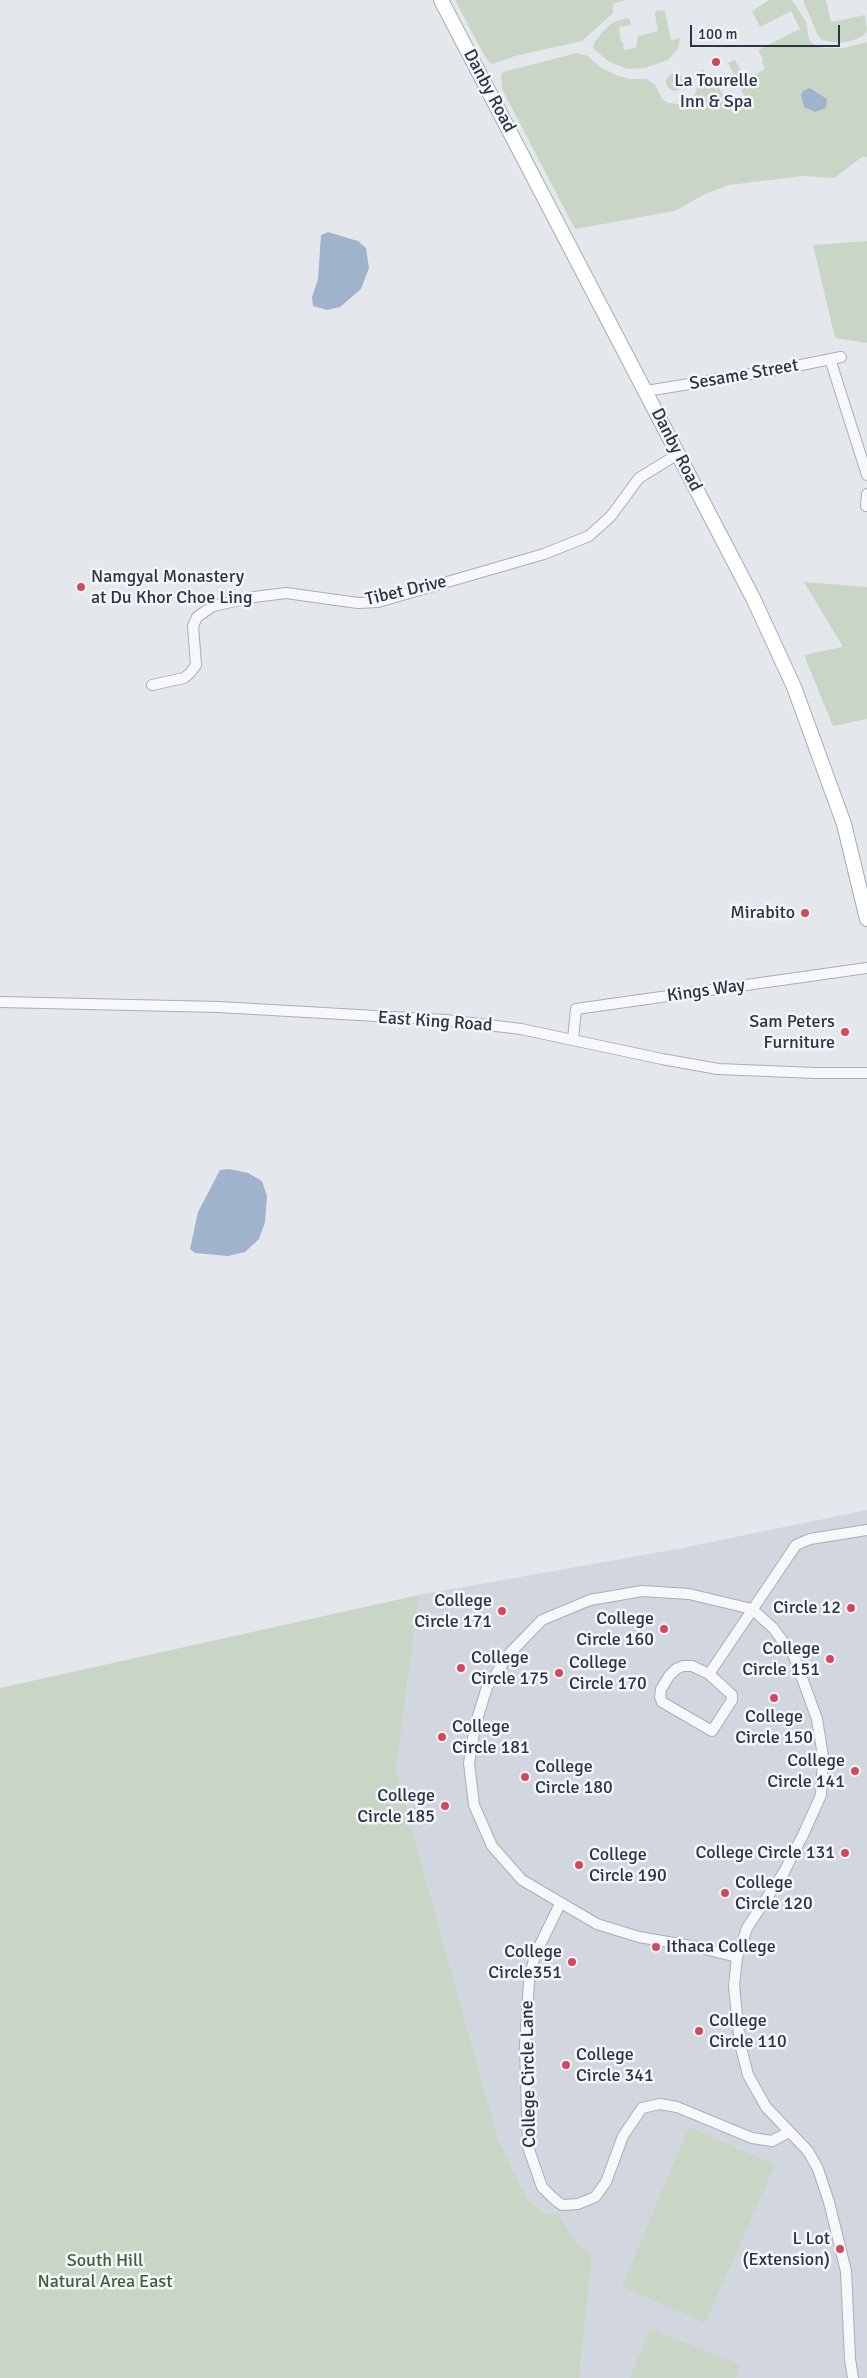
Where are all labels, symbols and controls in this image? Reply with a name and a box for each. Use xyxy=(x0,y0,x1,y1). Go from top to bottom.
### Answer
scale bar xyxy=(692,15,842,47)
text: 100 m xyxy=(698,25,738,43)
street label: Danby Road xyxy=(458,46,520,136)
marker: La Tourelle Inn & Spa xyxy=(710,56,722,68)
place label: La Tourelle Inn & Spa xyxy=(674,70,758,112)
street label: Sesame Street xyxy=(688,355,800,395)
street label: Danby Road xyxy=(646,405,706,495)
place label: Namgyal Monastery at Du Khor Choe Ling xyxy=(91,566,252,608)
street label: Tibet Drive xyxy=(363,571,449,611)
marker: Namgyal Monastery at Du Khor Choe Ling xyxy=(75,581,87,593)
place label: Mirabito xyxy=(730,902,795,924)
marker: Mirabito xyxy=(799,907,811,919)
street label: Kings Way xyxy=(666,975,746,1007)
street label: East King Road xyxy=(377,1007,493,1037)
place label: Sam Peters Furniture xyxy=(749,1011,835,1054)
marker: Sam Peters Furniture xyxy=(839,1026,851,1038)
place label: College Circle 171 xyxy=(414,1590,492,1632)
place label: Circle 12 xyxy=(773,1597,841,1619)
marker: Circle 12 xyxy=(845,1602,857,1614)
marker: College Circle 171 xyxy=(496,1605,508,1617)
place label: College Circle 160 xyxy=(576,1608,654,1650)
marker: College Circle 160 xyxy=(658,1623,670,1635)
place label: College Circle 151 xyxy=(742,1638,820,1680)
place label: College Circle 175 xyxy=(471,1647,549,1690)
place label: College Circle 170 xyxy=(569,1652,647,1695)
marker: College Circle 151 xyxy=(824,1653,836,1665)
marker: College Circle 175 xyxy=(455,1662,467,1674)
marker: College Circle 170 xyxy=(553,1667,565,1679)
marker: College Circle 150 xyxy=(768,1692,780,1704)
place label: College Circle 150 xyxy=(735,1706,813,1748)
place label: College Circle 181 xyxy=(452,1716,530,1758)
marker: College Circle 181 xyxy=(436,1731,448,1743)
place label: College Circle 141 xyxy=(767,1750,845,1792)
place label: College Circle 180 xyxy=(535,1756,613,1798)
marker: College Circle 141 xyxy=(849,1765,861,1777)
marker: College Circle 180 xyxy=(519,1771,531,1783)
place label: College Circle 185 xyxy=(357,1785,435,1828)
marker: College Circle 185 xyxy=(439,1800,451,1812)
place label: College Circle 131 xyxy=(695,1842,835,1864)
place label: College Circle 190 xyxy=(589,1844,667,1886)
marker: College Circle 131 xyxy=(839,1847,851,1859)
marker: College Circle 190 xyxy=(573,1859,585,1871)
place label: College Circle 120 xyxy=(735,1872,813,1915)
marker: College Circle 120 xyxy=(719,1887,731,1899)
place label: Ithaca College xyxy=(666,1936,776,1958)
place label: College Circle351 xyxy=(488,1941,562,1984)
marker: Ithaca College xyxy=(650,1941,662,1953)
marker: College Circle351 xyxy=(566,1956,578,1968)
street label: College Circle Lane xyxy=(517,2000,541,2148)
place label: College Circle 110 xyxy=(709,2010,787,2052)
marker: College Circle 110 xyxy=(693,2025,705,2037)
place label: College Circle 341 xyxy=(576,2044,654,2086)
marker: College Circle 341 xyxy=(560,2059,572,2071)
place label: L Lot (Extension) xyxy=(743,2228,830,2270)
marker: L Lot (Extension) xyxy=(834,2243,846,2255)
park label: South Hill Natural Area East xyxy=(38,2250,172,2292)

